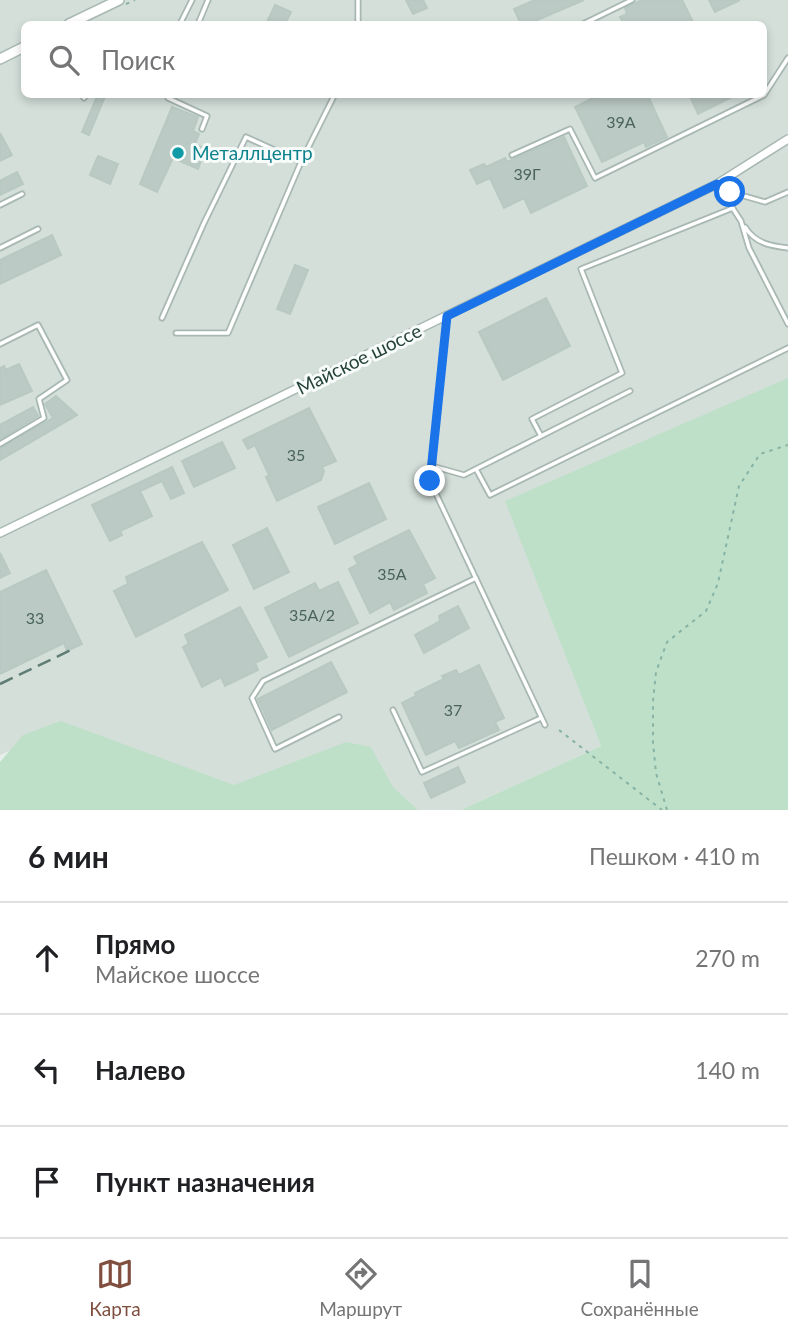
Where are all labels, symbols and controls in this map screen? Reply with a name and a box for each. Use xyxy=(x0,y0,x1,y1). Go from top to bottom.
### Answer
search box xyxy=(21,21,767,98)
icon: search xyxy=(45,41,83,79)
text: Поиск xyxy=(101,44,175,76)
house number: 39А xyxy=(606,112,636,131)
place label: Металлцентр xyxy=(192,141,313,164)
marker: Металлцентр xyxy=(170,145,186,161)
house number: 39Г xyxy=(513,164,541,183)
route start xyxy=(714,176,745,207)
street label: Майское шоссе xyxy=(293,318,425,399)
house number: 35 xyxy=(287,445,305,464)
route end xyxy=(414,465,445,496)
house number: 35А xyxy=(377,564,407,583)
house number: 35А/2 xyxy=(289,605,335,624)
house number: 33 xyxy=(26,608,44,627)
house number: 37 xyxy=(444,700,462,719)
text: 6 мин xyxy=(28,838,109,874)
text: Пешком · 410 m xyxy=(589,842,760,870)
text: Прямо xyxy=(95,928,176,960)
icon: ahead xyxy=(28,939,66,977)
text: 270 m xyxy=(695,944,760,972)
text: Майское шоссе xyxy=(95,960,260,988)
icon: left xyxy=(28,1051,66,1089)
text: Налево xyxy=(95,1054,185,1086)
text: 140 m xyxy=(695,1056,760,1084)
icon: arrive xyxy=(28,1163,66,1201)
text: Пункт назначения xyxy=(95,1166,315,1198)
tab: Карта xyxy=(89,1255,141,1320)
tab: Маршрут xyxy=(319,1255,402,1320)
tab: Сохранённые xyxy=(580,1255,699,1320)

